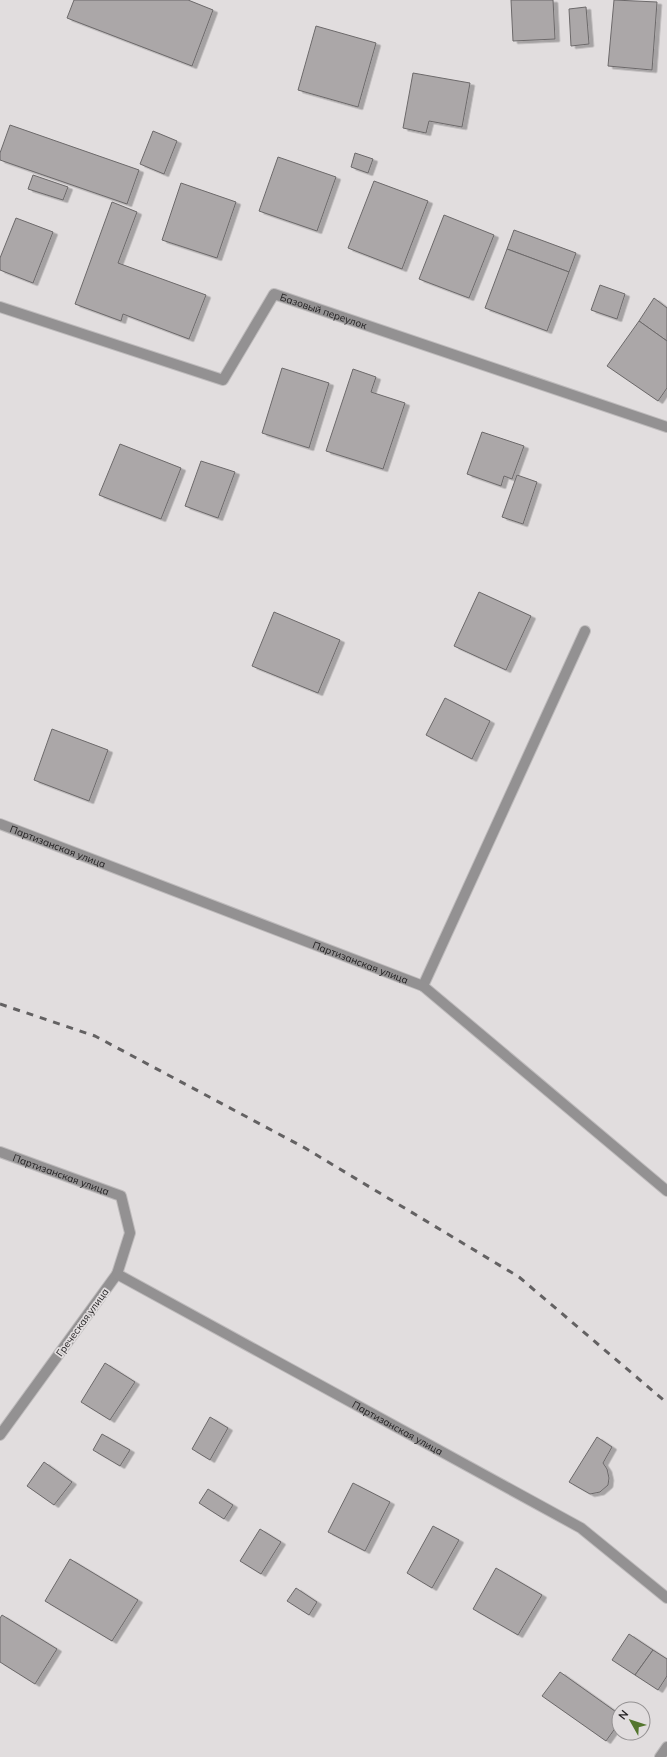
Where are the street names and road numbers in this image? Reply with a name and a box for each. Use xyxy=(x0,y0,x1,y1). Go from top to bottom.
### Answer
street label: Базовый переулок xyxy=(278,291,369,332)
street label: Партизанская улица xyxy=(8,822,107,871)
street label: Партизанская улица xyxy=(311,938,410,987)
street label: Партизанская улица xyxy=(11,1151,111,1198)
street label: Греческая улица xyxy=(53,1286,112,1359)
street label: Партизанская улица xyxy=(350,1398,445,1458)

